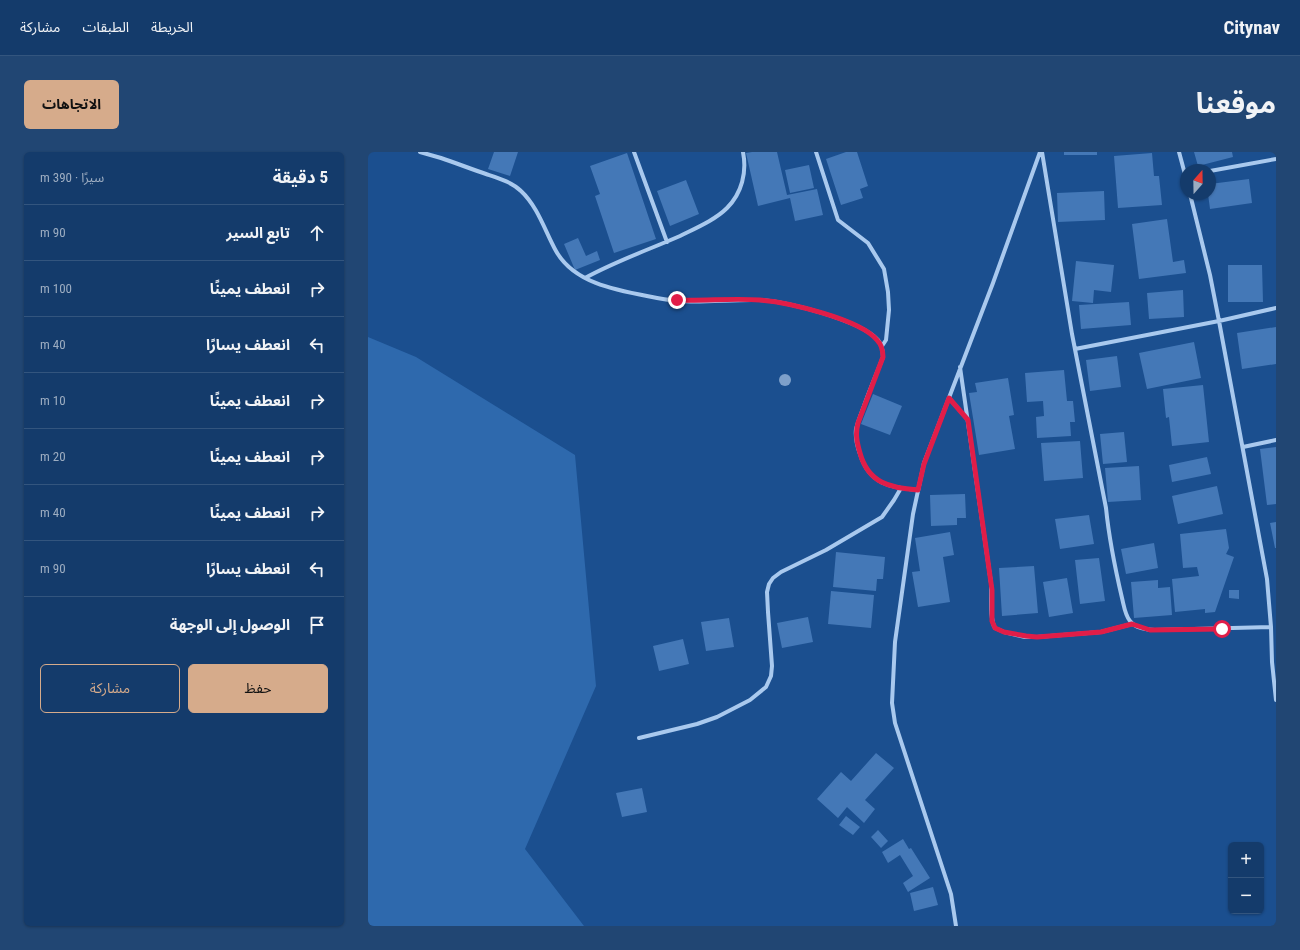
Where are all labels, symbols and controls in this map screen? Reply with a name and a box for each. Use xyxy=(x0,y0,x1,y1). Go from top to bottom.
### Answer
text: Citynav xyxy=(1223,16,1280,39)
text: مشاركة xyxy=(20,19,60,35)
text: الطبقات xyxy=(82,19,129,35)
text: الخريطة xyxy=(151,19,193,35)
button: الاتجاهات xyxy=(24,80,119,129)
text: موقعنا xyxy=(1196,87,1276,120)
north arrow xyxy=(1180,164,1216,200)
text: 5 دقيقة xyxy=(273,167,328,187)
text: سيرًا · 390 m xyxy=(40,170,104,185)
icon: ahead xyxy=(306,222,328,244)
text: تابع السير xyxy=(226,224,290,242)
text: 90 m xyxy=(40,225,66,240)
icon: right xyxy=(306,278,328,300)
text: انعطف يمينًا xyxy=(210,280,290,298)
text: 100 m xyxy=(40,281,72,296)
route end xyxy=(668,291,686,309)
icon: left xyxy=(306,334,328,356)
text: انعطف يسارًا xyxy=(206,336,290,354)
text: 40 m xyxy=(40,337,66,352)
icon: right xyxy=(306,390,328,412)
text: انعطف يمينًا xyxy=(210,392,290,410)
text: 10 m xyxy=(40,393,66,408)
icon: right xyxy=(306,446,328,468)
text: انعطف يمينًا xyxy=(210,448,290,466)
text: 20 m xyxy=(40,449,66,464)
icon: right xyxy=(306,502,328,524)
text: انعطف يمينًا xyxy=(210,504,290,522)
text: 40 m xyxy=(40,505,66,520)
icon: left xyxy=(306,558,328,580)
text: انعطف يسارًا xyxy=(206,560,290,578)
text: 90 m xyxy=(40,561,66,576)
icon: arrive xyxy=(306,614,328,636)
text: الوصول إلى الوجهة xyxy=(170,616,290,634)
route start xyxy=(1213,620,1231,638)
button: مشاركة xyxy=(40,664,180,713)
button: حفظ xyxy=(188,664,328,713)
map controls xyxy=(1228,842,1264,914)
button: + xyxy=(1228,842,1264,878)
button: − xyxy=(1228,878,1264,914)

